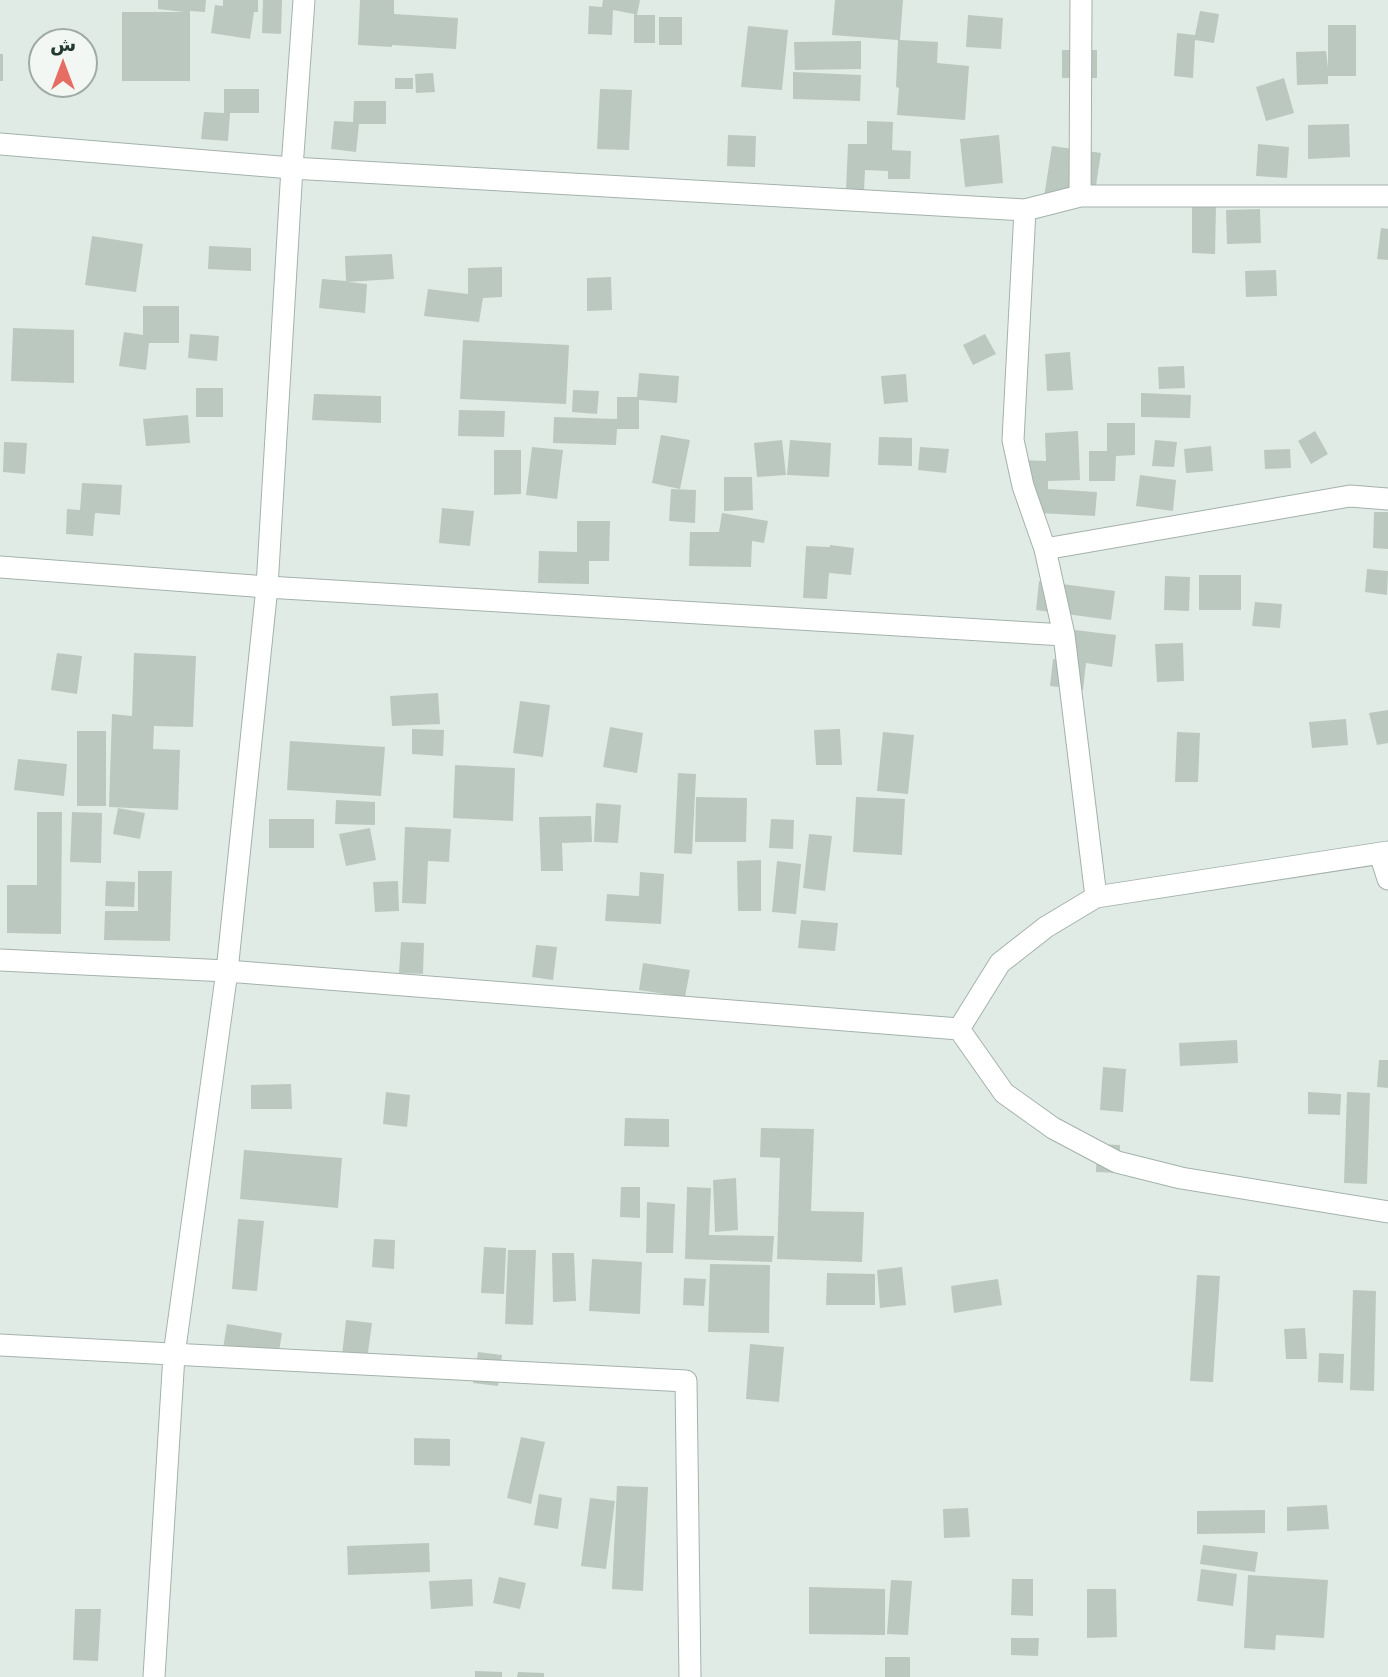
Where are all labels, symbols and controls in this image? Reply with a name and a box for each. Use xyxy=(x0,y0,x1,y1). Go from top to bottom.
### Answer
north arrow xyxy=(28,28,98,98)
text: ش xyxy=(50,33,76,55)

